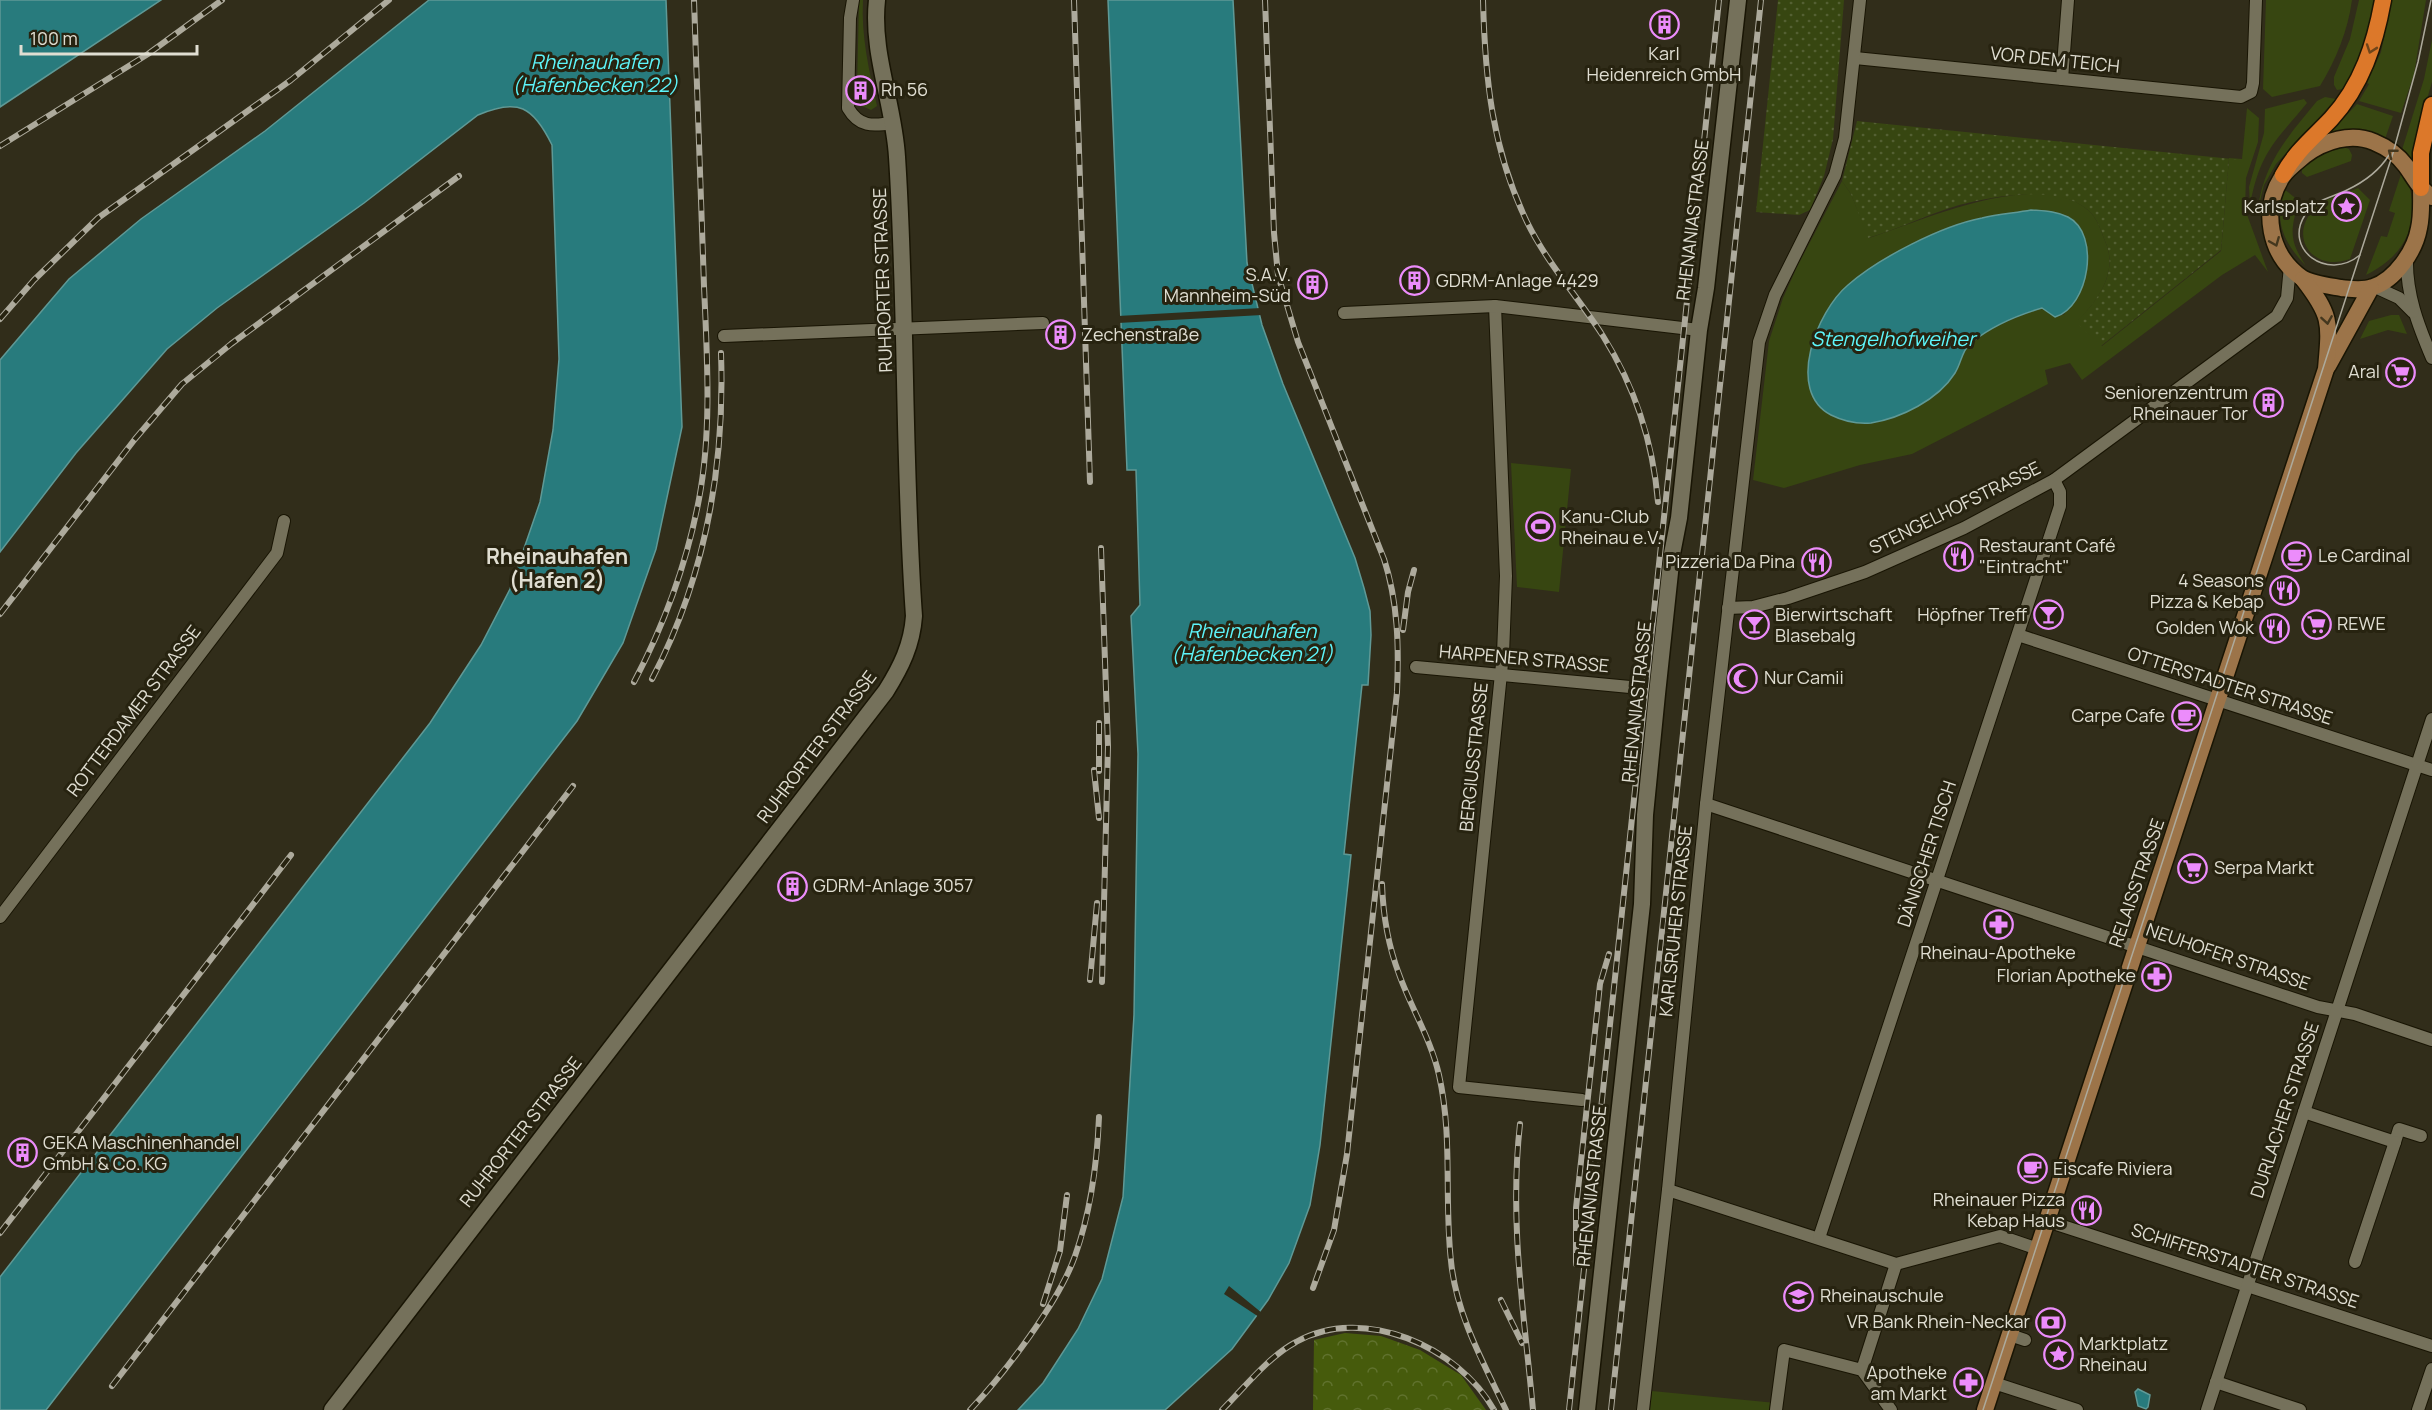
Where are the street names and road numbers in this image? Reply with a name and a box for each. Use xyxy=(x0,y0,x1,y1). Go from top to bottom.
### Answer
street label: VOR DEM TEICH xyxy=(1989,40,2121,78)
street label: RHENANIASTRASSE xyxy=(1670,138,1714,302)
street label: RUHRORTER STRASSE xyxy=(867,187,897,373)
street label: STENGELHOFSTRASSE xyxy=(1865,455,2044,559)
street label: ROTTERDAMER STRASSE xyxy=(61,620,206,801)
street label: RHENANIASTRASSE xyxy=(1616,620,1656,784)
street label: HARPENER STRASSE xyxy=(1438,639,1610,677)
street label: OTTERSTADTER STRASSE xyxy=(2125,641,2336,730)
street label: RUHRORTER STRASSE xyxy=(751,665,881,827)
street label: BERGIUSSTRASSE xyxy=(1453,681,1493,833)
street label: DÄNISCHER TISCH xyxy=(1891,778,1961,930)
street label: RELAISSTRASSE xyxy=(2103,815,2169,950)
street label: KARLSRUHER STRASSE xyxy=(1653,824,1697,1018)
street label: NEUHOFER STRASSE xyxy=(2143,917,2313,995)
street label: DURLACHER STRASSE xyxy=(2244,1019,2324,1201)
street label: RUHRORTER STRASSE xyxy=(454,1051,587,1212)
street label: RHENANIASTRASSE xyxy=(1571,1104,1611,1268)
street label: SCHIFFERSTADTER STRASSE xyxy=(2129,1217,2362,1313)

